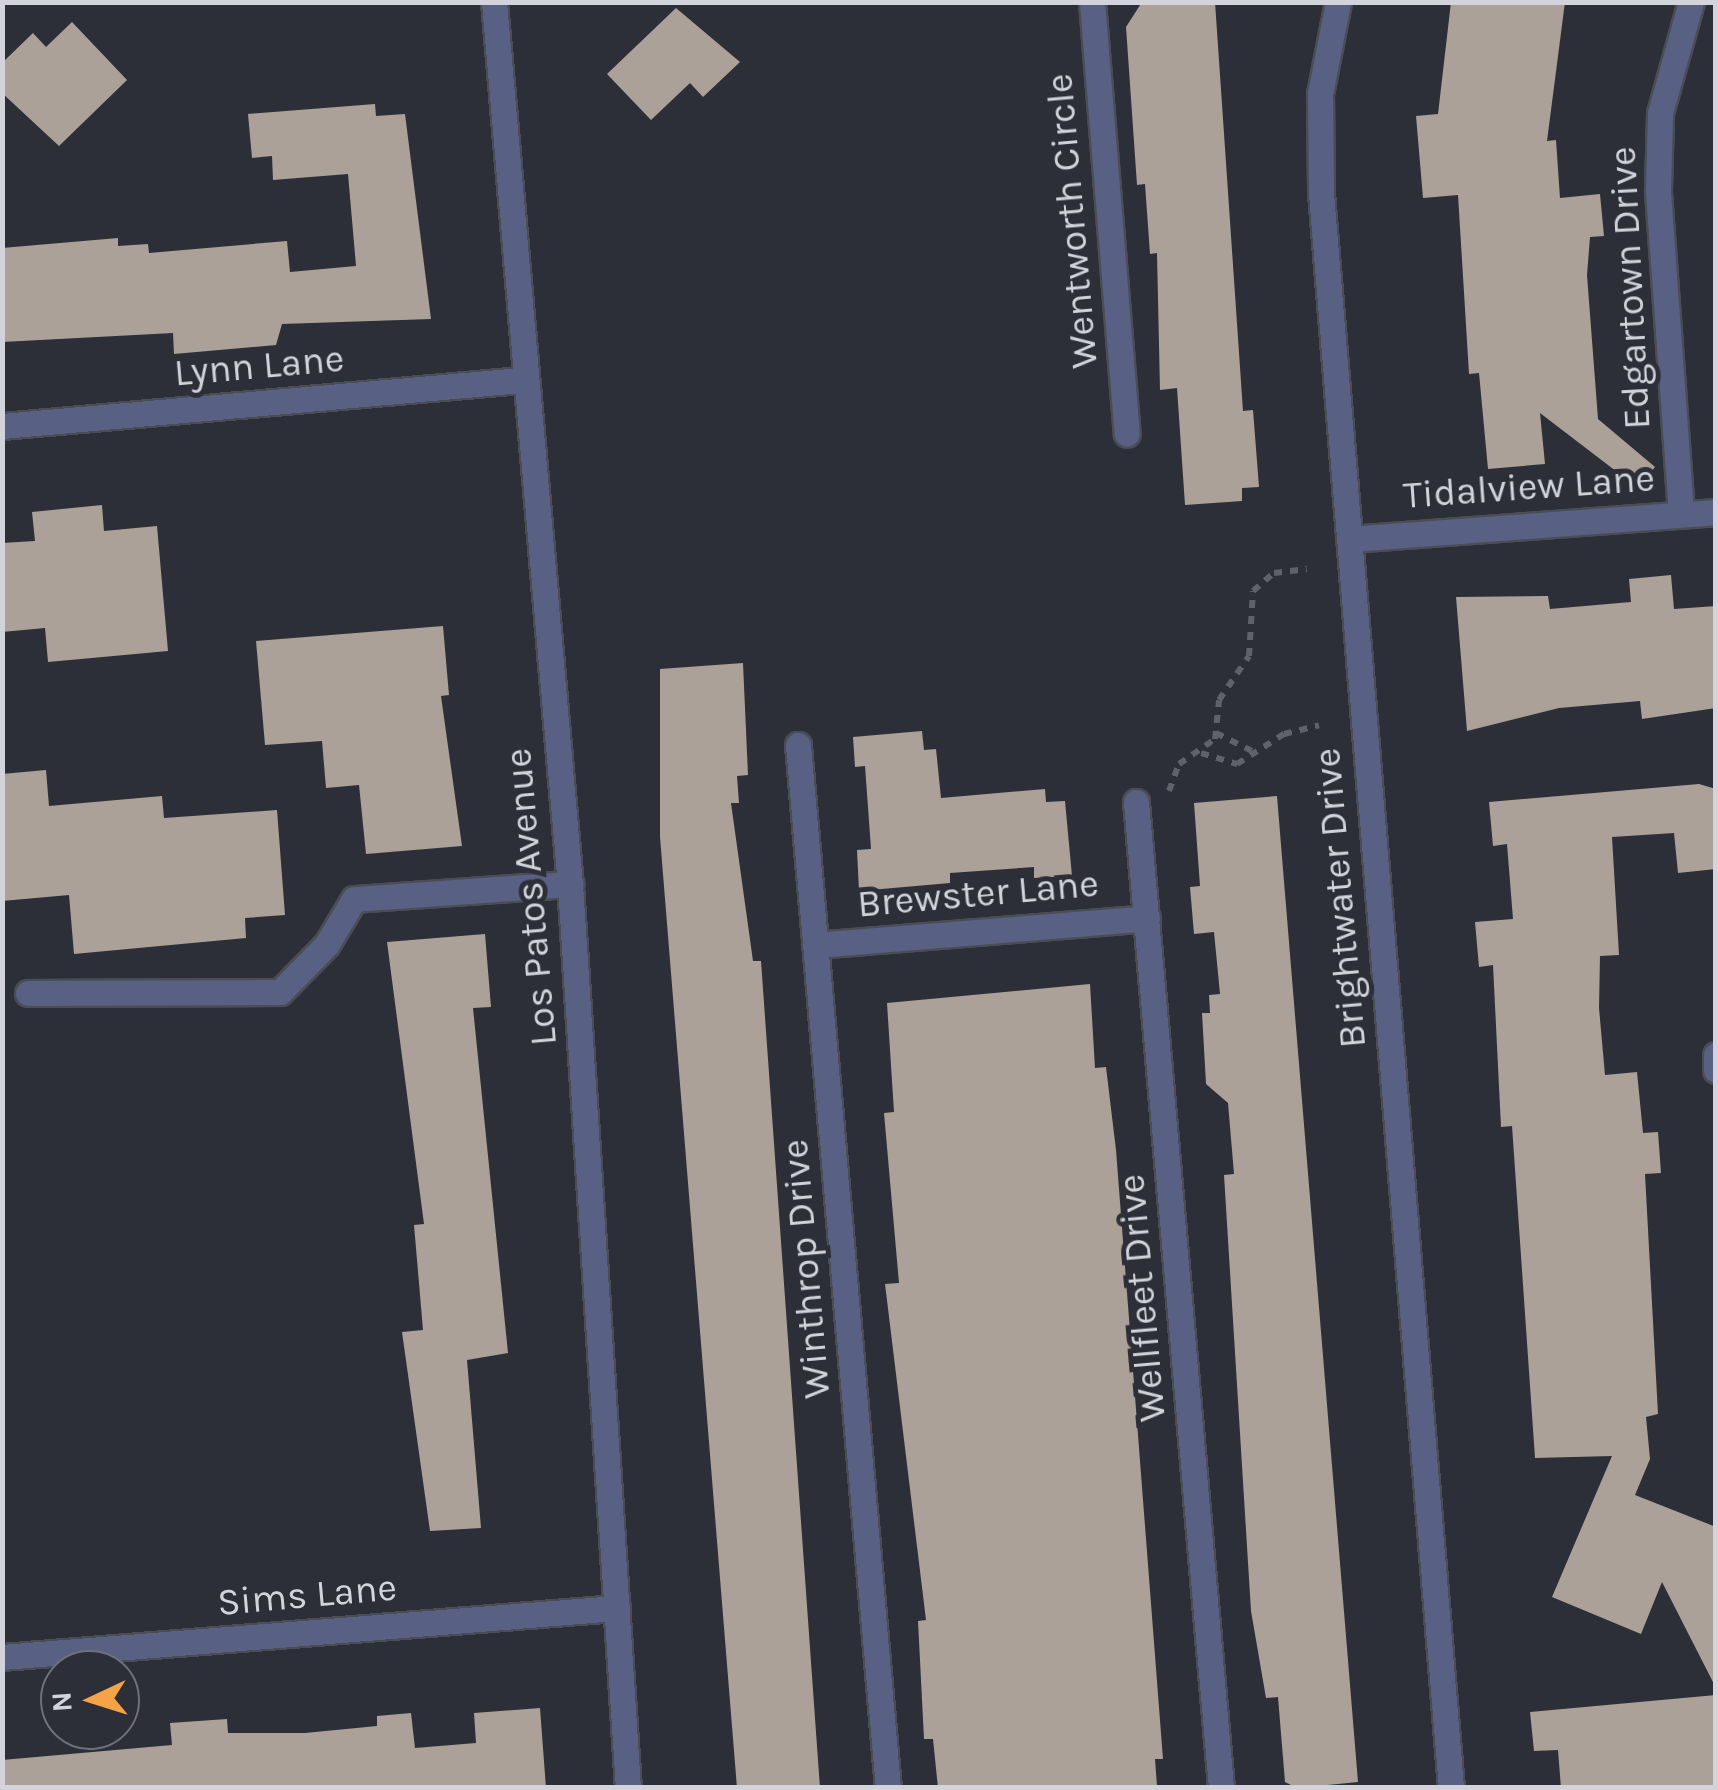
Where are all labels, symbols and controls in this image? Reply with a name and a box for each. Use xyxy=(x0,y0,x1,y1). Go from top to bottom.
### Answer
street label: Wentworth Circle xyxy=(1036,72,1108,370)
street label: Edgartown Drive xyxy=(1600,145,1660,431)
street label: Lynn Lane xyxy=(172,336,346,396)
street label: Tidalview Lane xyxy=(1402,455,1656,519)
street label: Los Patos Avenue xyxy=(495,746,567,1048)
street label: Brightwater Drive xyxy=(1304,746,1376,1050)
street label: Brewster Lane xyxy=(855,861,1101,927)
street label: Winthrop Drive xyxy=(772,1138,840,1400)
street label: Wellfleet Drive xyxy=(1108,1172,1176,1424)
street label: Sims Lane xyxy=(215,1564,399,1626)
north arrow xyxy=(40,1650,140,1750)
text: N xyxy=(44,1691,79,1713)

